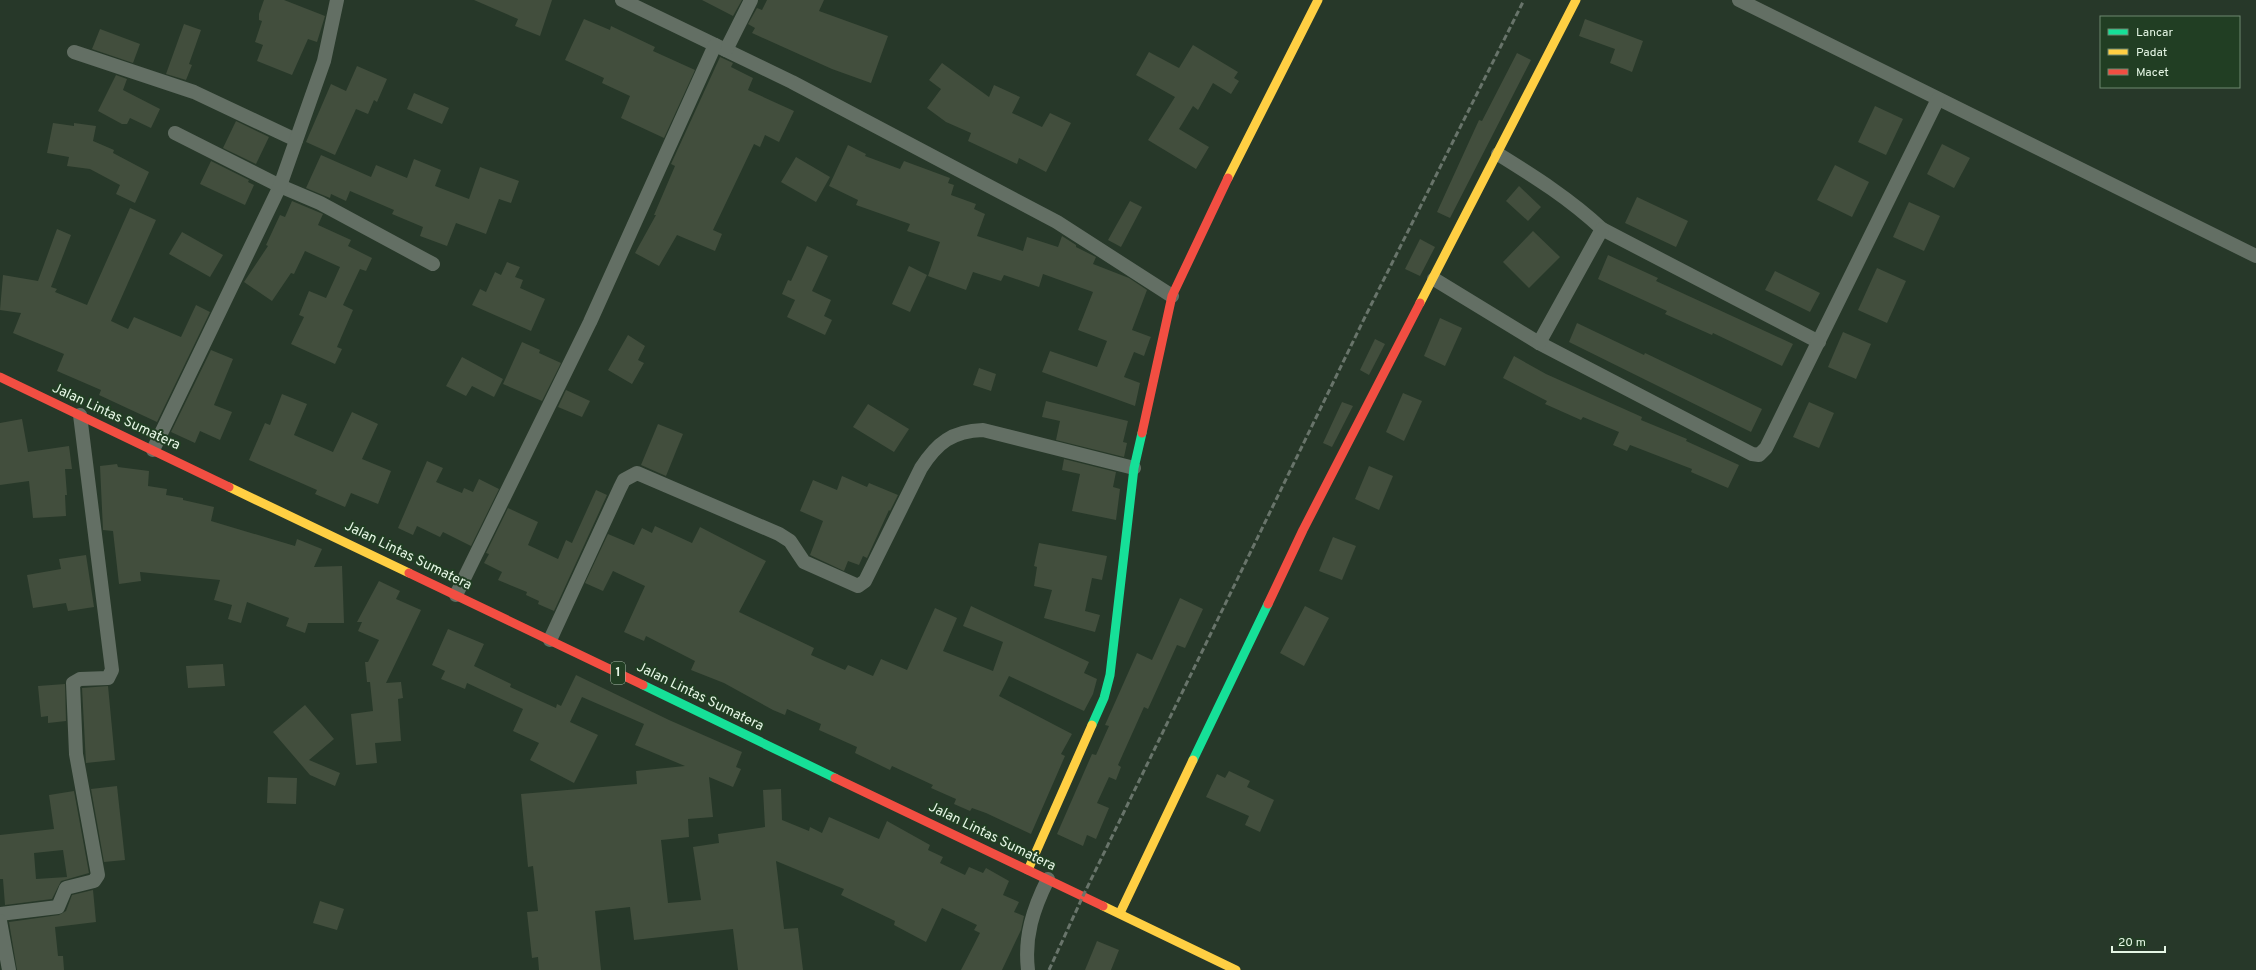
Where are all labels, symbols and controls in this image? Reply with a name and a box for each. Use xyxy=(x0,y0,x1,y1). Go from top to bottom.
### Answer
legend xyxy=(2100,16,2240,88)
text: Lancar xyxy=(2136,25,2173,41)
text: Padat xyxy=(2136,45,2167,61)
text: Macet xyxy=(2136,65,2169,81)
street label: Jalan Lintas Sumatera xyxy=(49,380,183,454)
street label: Jalan Lintas Sumatera xyxy=(342,518,474,594)
street label: Jalan Lintas Sumatera xyxy=(634,659,766,735)
road number: 1 xyxy=(611,662,625,684)
street label: Jalan Lintas Sumatera xyxy=(926,799,1058,875)
scale bar xyxy=(2112,928,2165,954)
text: 20 m xyxy=(2118,935,2146,951)

